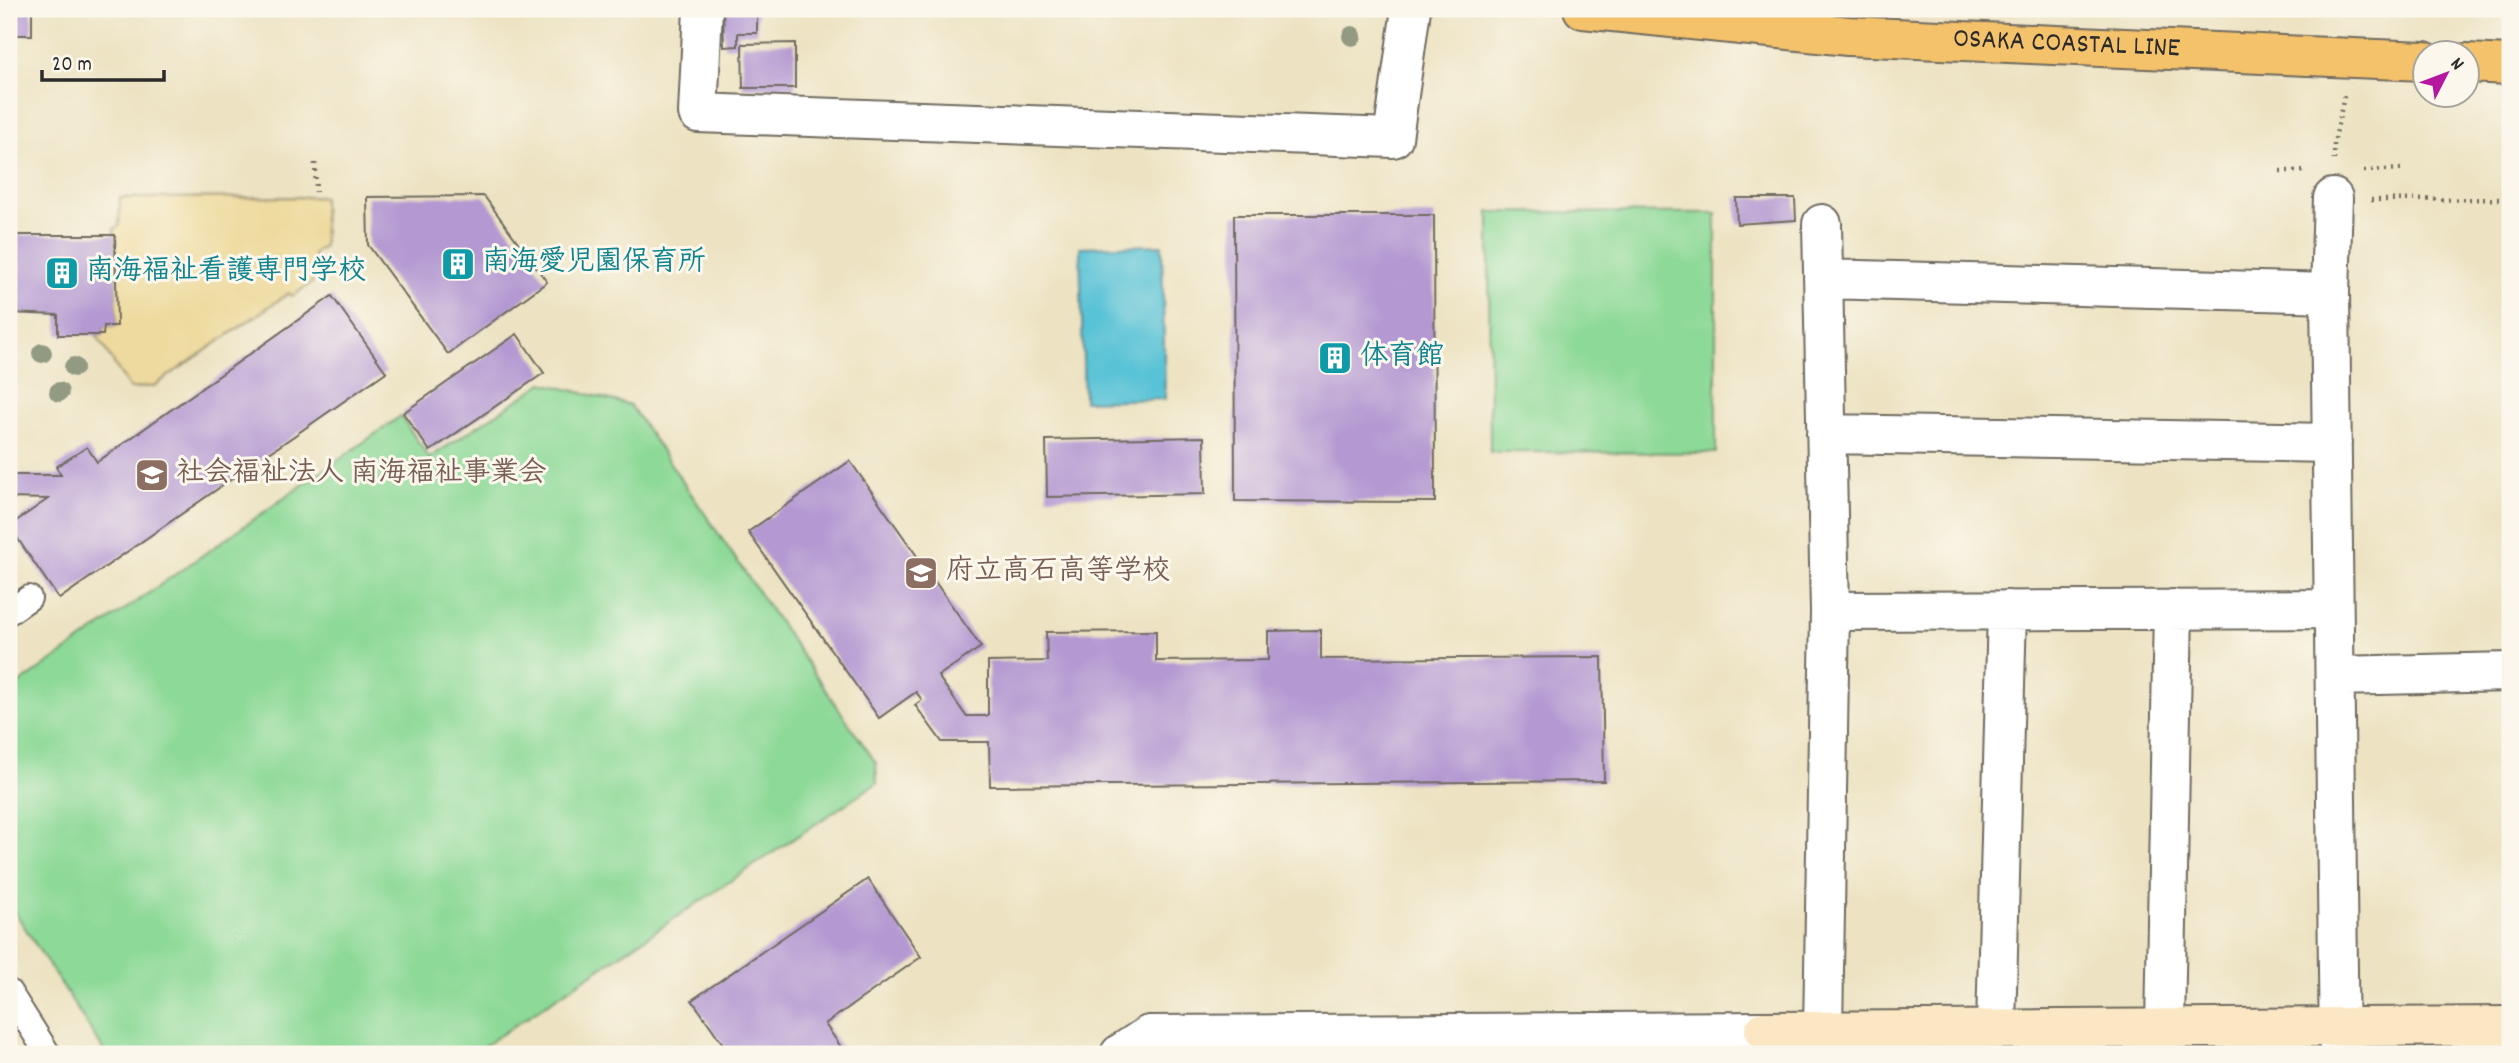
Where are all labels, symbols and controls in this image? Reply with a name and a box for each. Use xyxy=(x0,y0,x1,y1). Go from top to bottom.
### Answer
street label: OSAKA COASTAL LINE xyxy=(1952,21,2181,70)
scale bar xyxy=(42,38,164,82)
north arrow xyxy=(2410,38,2480,108)
text: 20 m xyxy=(52,51,92,81)
text: N xyxy=(2443,52,2469,77)
place label: 南海愛児園保育所 xyxy=(482,244,706,284)
building icon: 南海愛児園保育所 xyxy=(439,245,477,283)
place label: 南海福祉看護専門学校 xyxy=(86,253,366,293)
building icon: 南海福祉看護専門学校 xyxy=(43,254,81,292)
place label: 体育館 xyxy=(1360,338,1444,378)
building icon: 体育館 xyxy=(1316,339,1354,377)
place label: 社会福祉法人 南海福祉事業会 xyxy=(176,455,546,495)
school or university icon: 社会福祉法人 南海福祉事業会 xyxy=(133,456,171,494)
place label: 府立高石高等学校 xyxy=(946,553,1170,593)
school or university icon: 府立高石高等学校 xyxy=(902,554,940,592)

